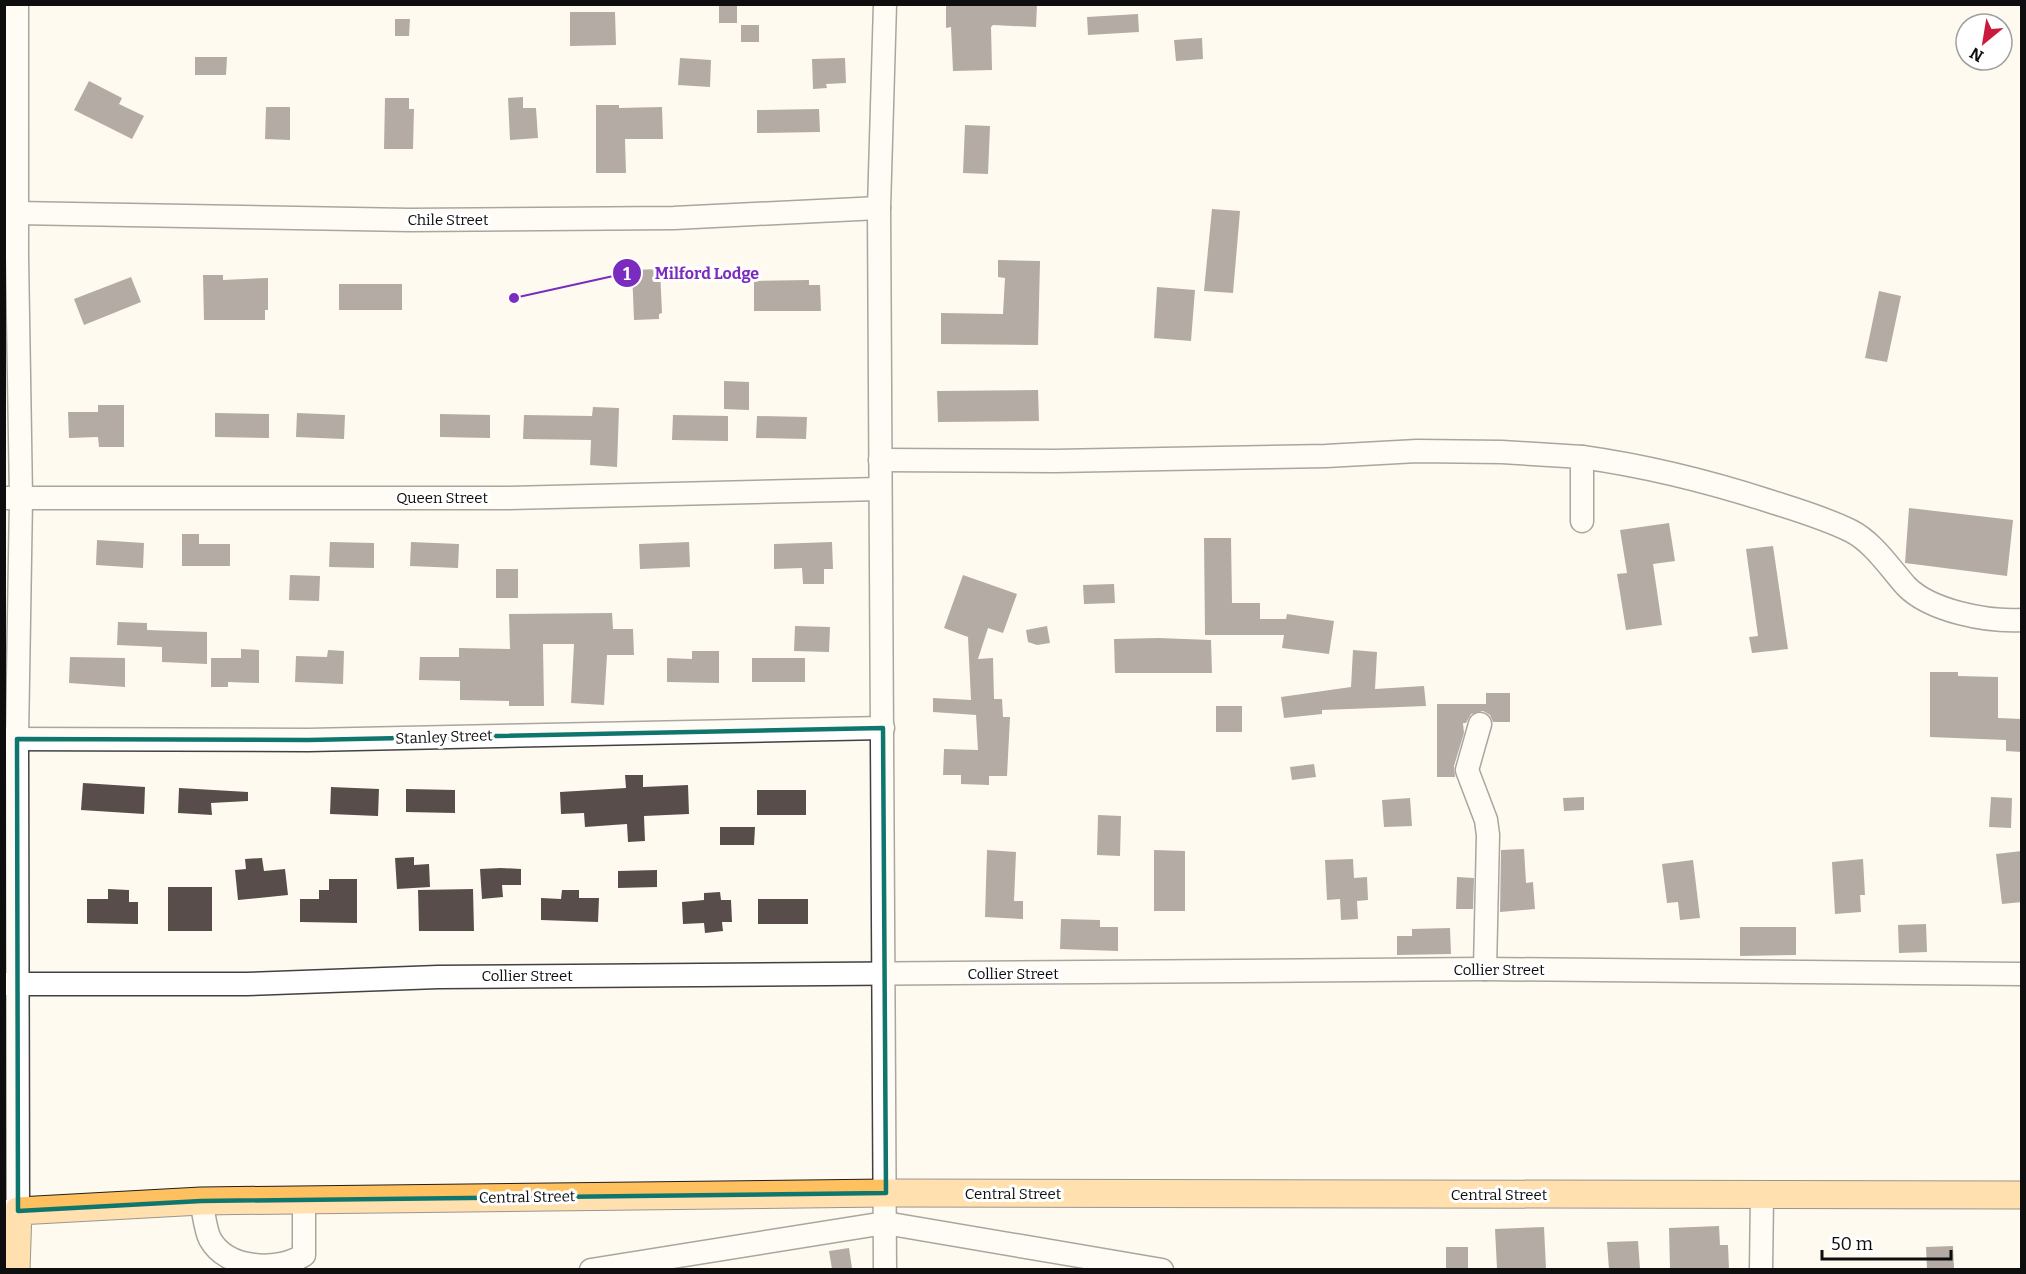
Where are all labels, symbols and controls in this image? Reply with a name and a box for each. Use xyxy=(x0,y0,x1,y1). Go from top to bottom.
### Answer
north arrow xyxy=(1954,12,2014,72)
text: N xyxy=(1967,43,1987,66)
street label: Chile Street xyxy=(408,211,489,229)
callout: Milford Lodge xyxy=(612,256,771,290)
text: 1 xyxy=(623,263,631,285)
text: Milford Lodge xyxy=(655,264,759,283)
street label: Queen Street xyxy=(396,489,488,507)
street label: Stanley Street xyxy=(395,726,493,748)
street label: Collier Street xyxy=(1453,961,1545,979)
street label: Collier Street xyxy=(967,965,1059,983)
street label: Collier Street xyxy=(481,967,573,985)
street label: Central Street xyxy=(965,1185,1062,1203)
street label: Central Street xyxy=(1451,1186,1548,1204)
street label: Central Street xyxy=(479,1187,576,1207)
scale bar xyxy=(1822,1223,1951,1261)
text: 50 m xyxy=(1831,1233,1873,1255)

